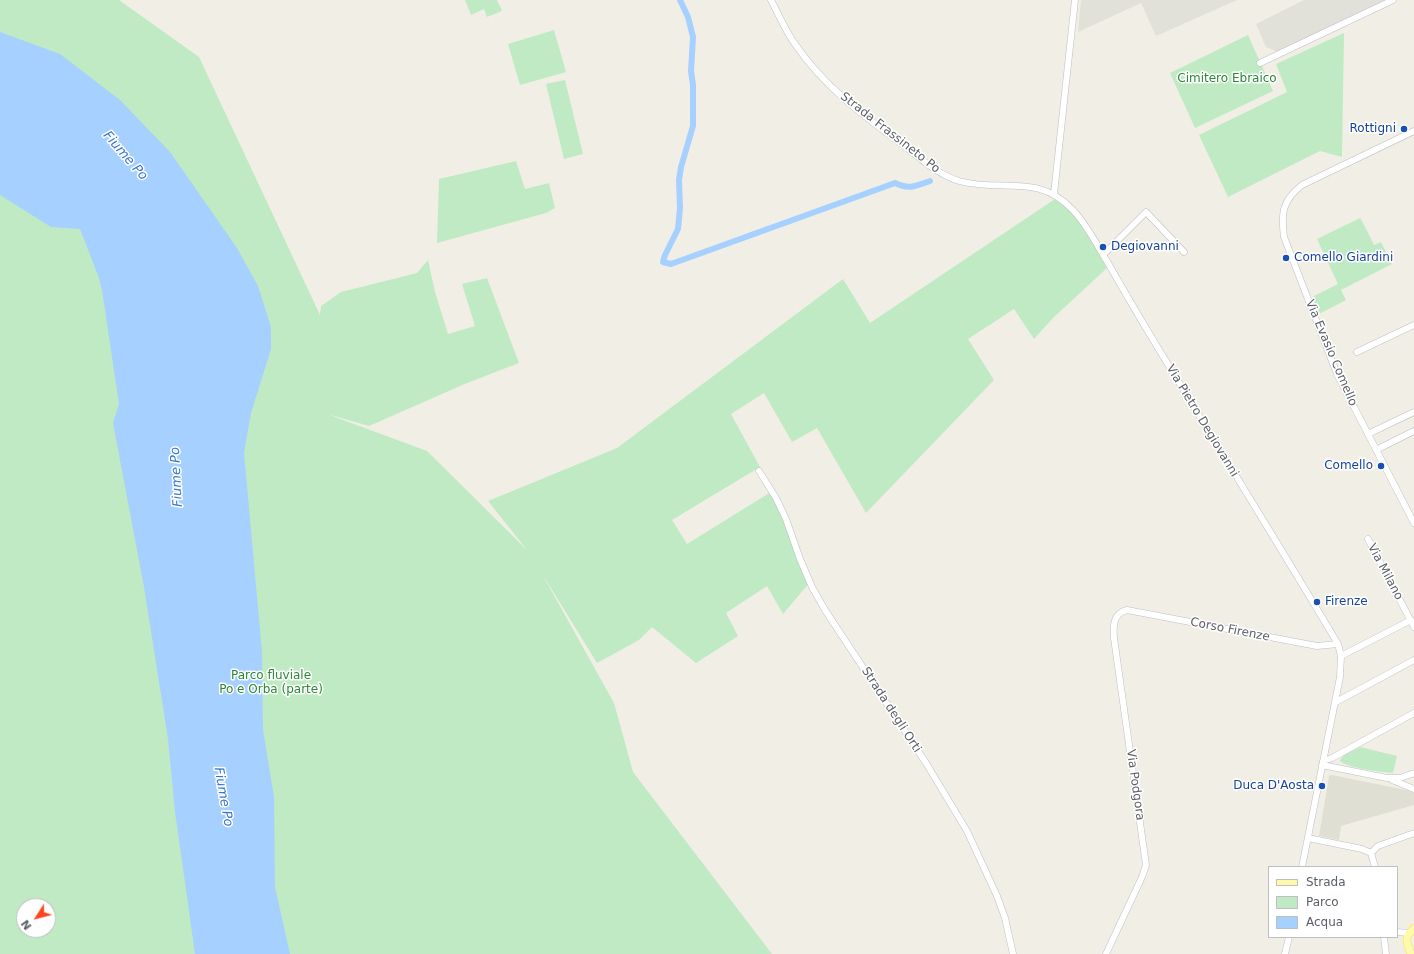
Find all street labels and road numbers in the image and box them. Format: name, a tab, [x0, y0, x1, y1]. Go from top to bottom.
street label: Strada Frassineto Po	[837, 90, 943, 176]
street label: Via Evasio Comello	[1302, 298, 1360, 408]
street label: Via Pietro Degiovanni	[1163, 362, 1241, 480]
street label: Via Milano	[1364, 541, 1406, 603]
street label: Corso Firenze	[1189, 615, 1271, 645]
street label: Strada degli Orti	[858, 665, 924, 755]
street label: Via Podgora	[1123, 749, 1147, 821]

